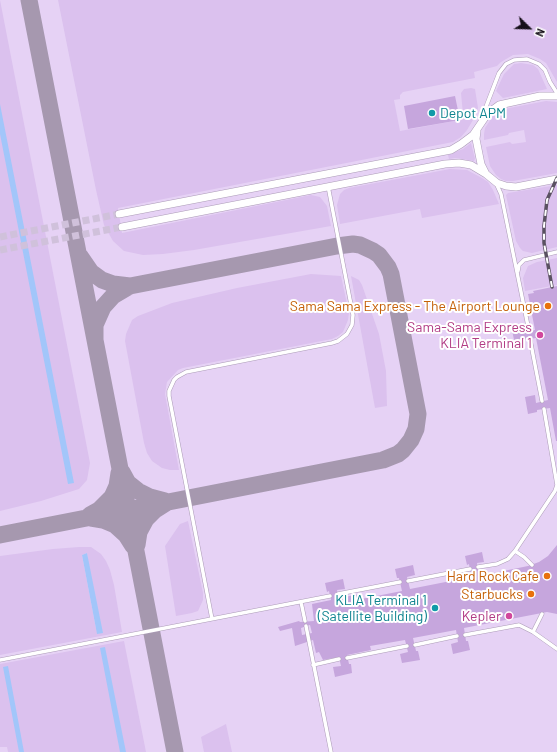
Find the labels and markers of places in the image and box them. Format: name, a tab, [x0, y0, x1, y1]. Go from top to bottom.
place label: Depot APM	[440, 105, 506, 121]
marker: Depot APM	[427, 108, 437, 118]
place label: Sama Sama Express - The Airport Lounge	[290, 298, 540, 314]
marker: Sama Sama Express - The Airport Lounge	[543, 301, 553, 311]
place label: Sama-Sama Express KLIA Terminal 1	[407, 319, 532, 352]
marker: Sama-Sama Express KLIA Terminal 1	[535, 330, 545, 340]
place label: Hard Rock Cafe	[447, 568, 539, 584]
marker: Hard Rock Cafe	[542, 571, 552, 581]
place label: Starbucks	[461, 586, 523, 602]
marker: Starbucks	[526, 589, 536, 599]
place label: KLIA Terminal 1 (Satellite Building)	[318, 592, 427, 624]
marker: KLIA Terminal 1 (Satellite Building)	[430, 603, 440, 613]
place label: Kepler	[462, 608, 501, 624]
marker: Kepler	[504, 611, 514, 621]

